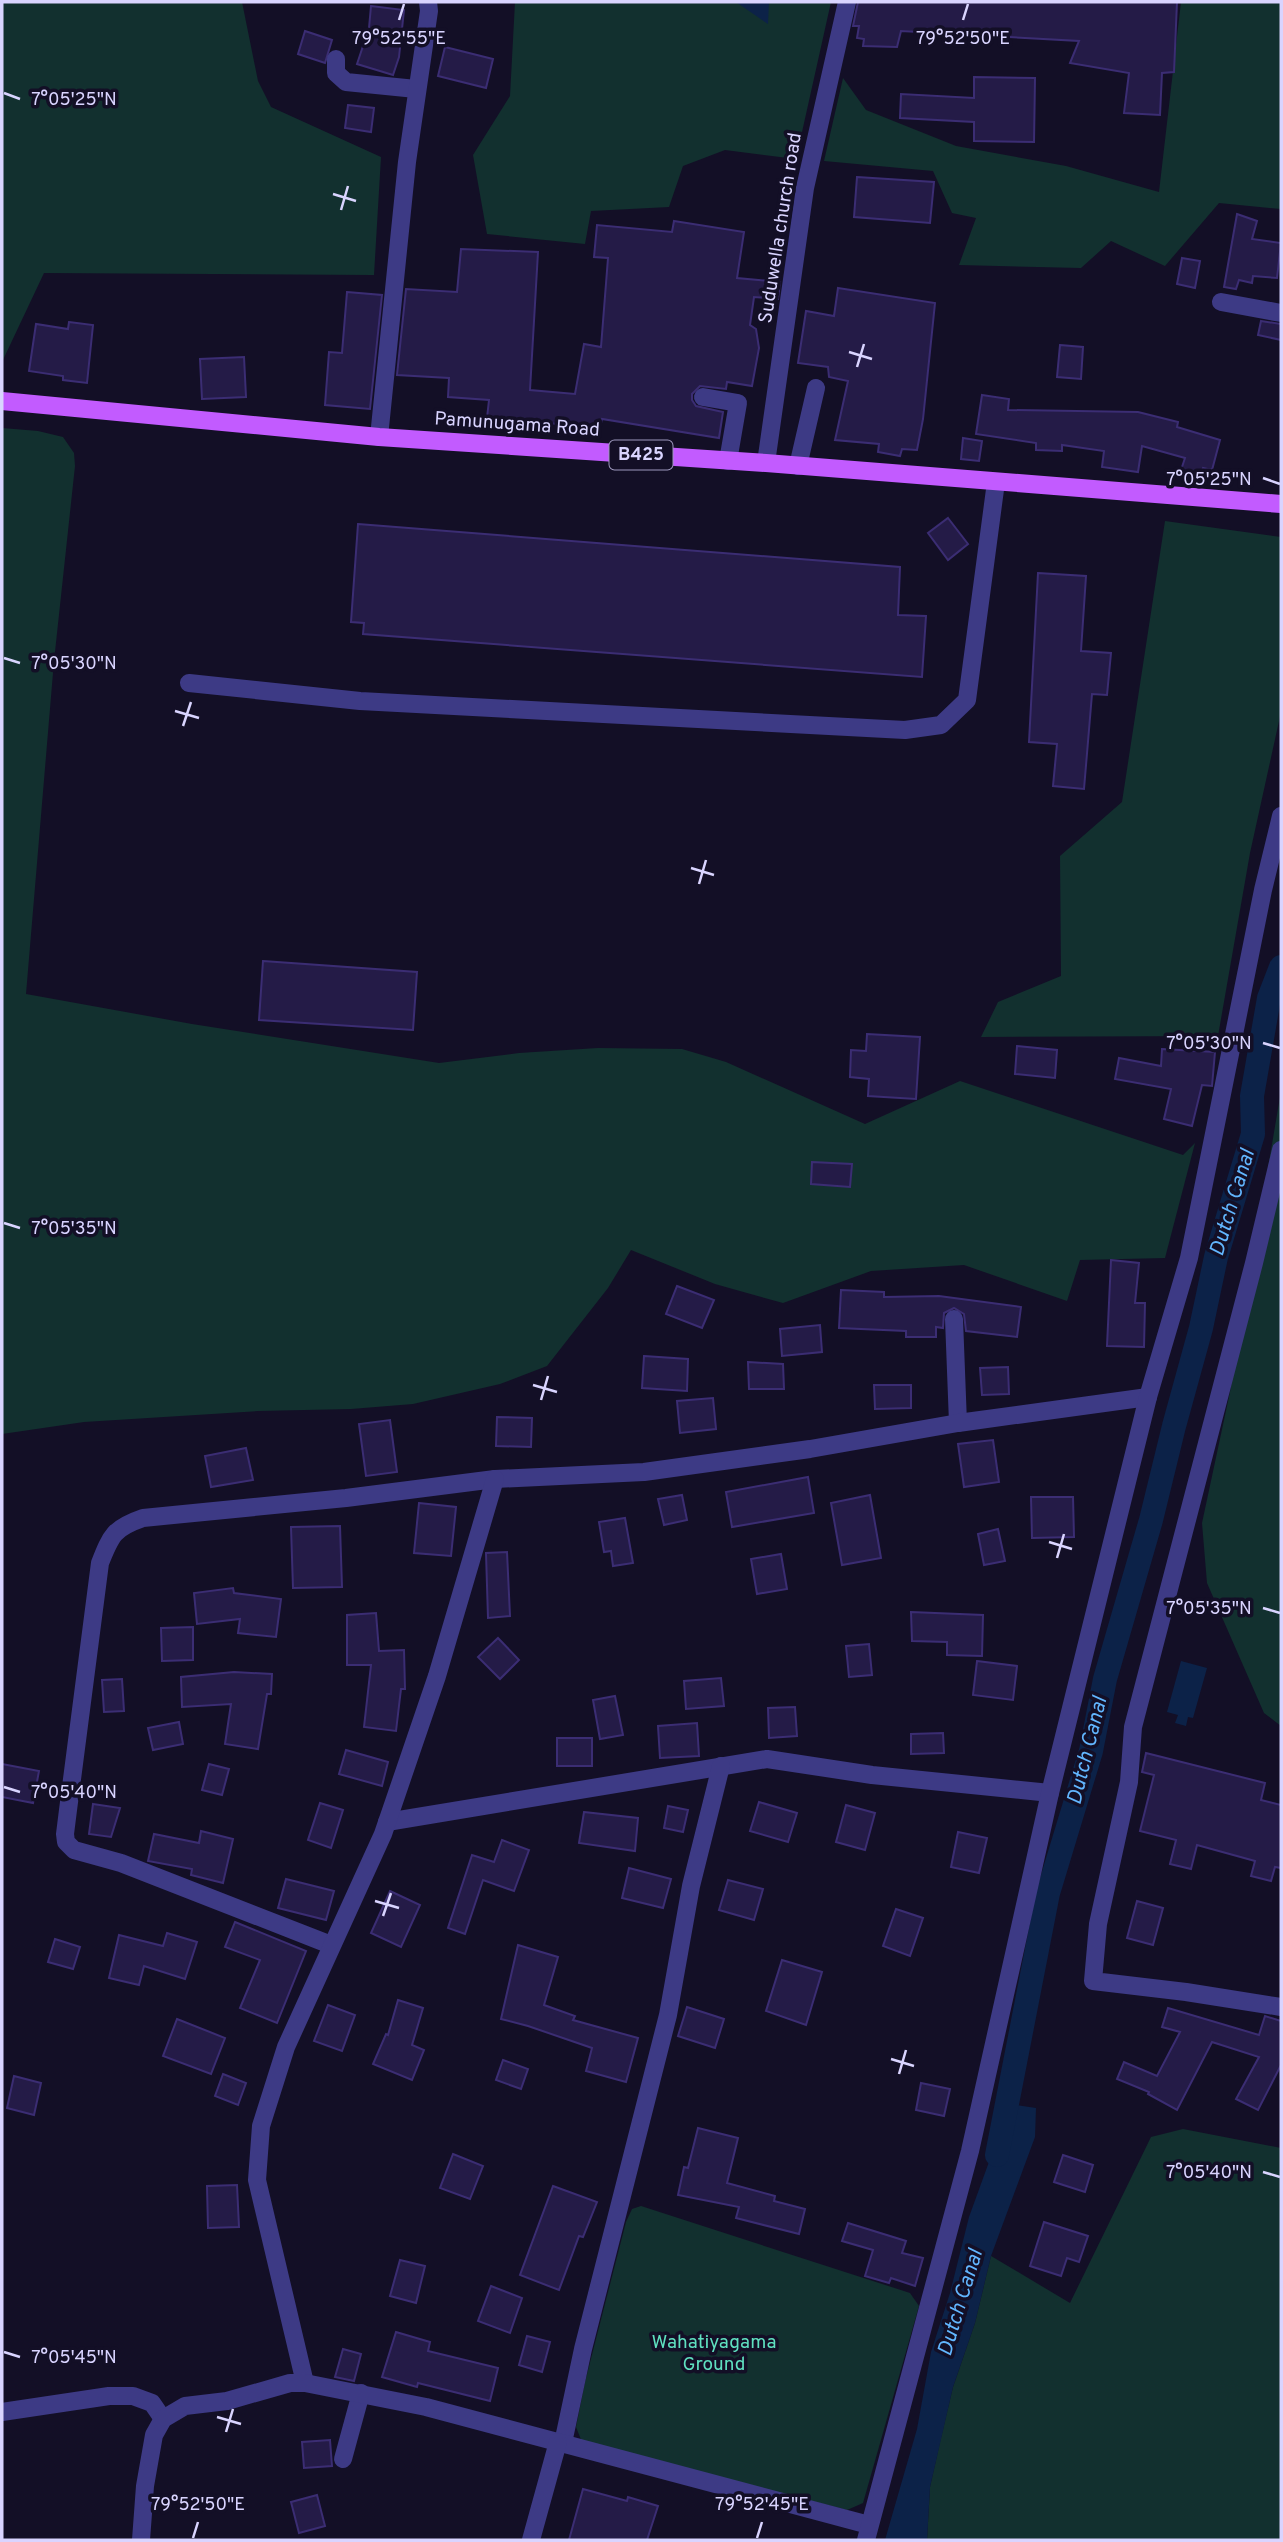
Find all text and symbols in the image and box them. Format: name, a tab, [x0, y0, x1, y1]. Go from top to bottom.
text: 79°52'55"E	[352, 28, 446, 51]
text: 79°52'50"E	[916, 28, 1010, 51]
text: 7°05'25"N	[31, 89, 117, 112]
street label: Suduwella church road	[754, 131, 808, 325]
street label: Pamunugama Road	[433, 407, 601, 443]
road number: B425	[610, 440, 672, 470]
text: 7°05'25"N	[1166, 469, 1252, 492]
text: 7°05'30"N	[31, 653, 117, 676]
text: 7°05'30"N	[1166, 1033, 1252, 1056]
water label: Dutch Canal	[1204, 1145, 1262, 1260]
text: 7°05'35"N	[31, 1218, 117, 1241]
text: 7°05'35"N	[1166, 1598, 1252, 1621]
water label: Dutch Canal	[1062, 1693, 1115, 1808]
text: 7°05'40"N	[31, 1782, 117, 1805]
text: 7°05'40"N	[1166, 2162, 1252, 2185]
water label: Dutch Canal	[932, 2245, 990, 2360]
park label: Wahatiyagama Ground	[652, 2331, 776, 2377]
text: 7°05'45"N	[31, 2347, 117, 2370]
text: 79°52'50"E	[151, 2494, 245, 2517]
text: 79°52'45"E	[715, 2494, 809, 2517]

